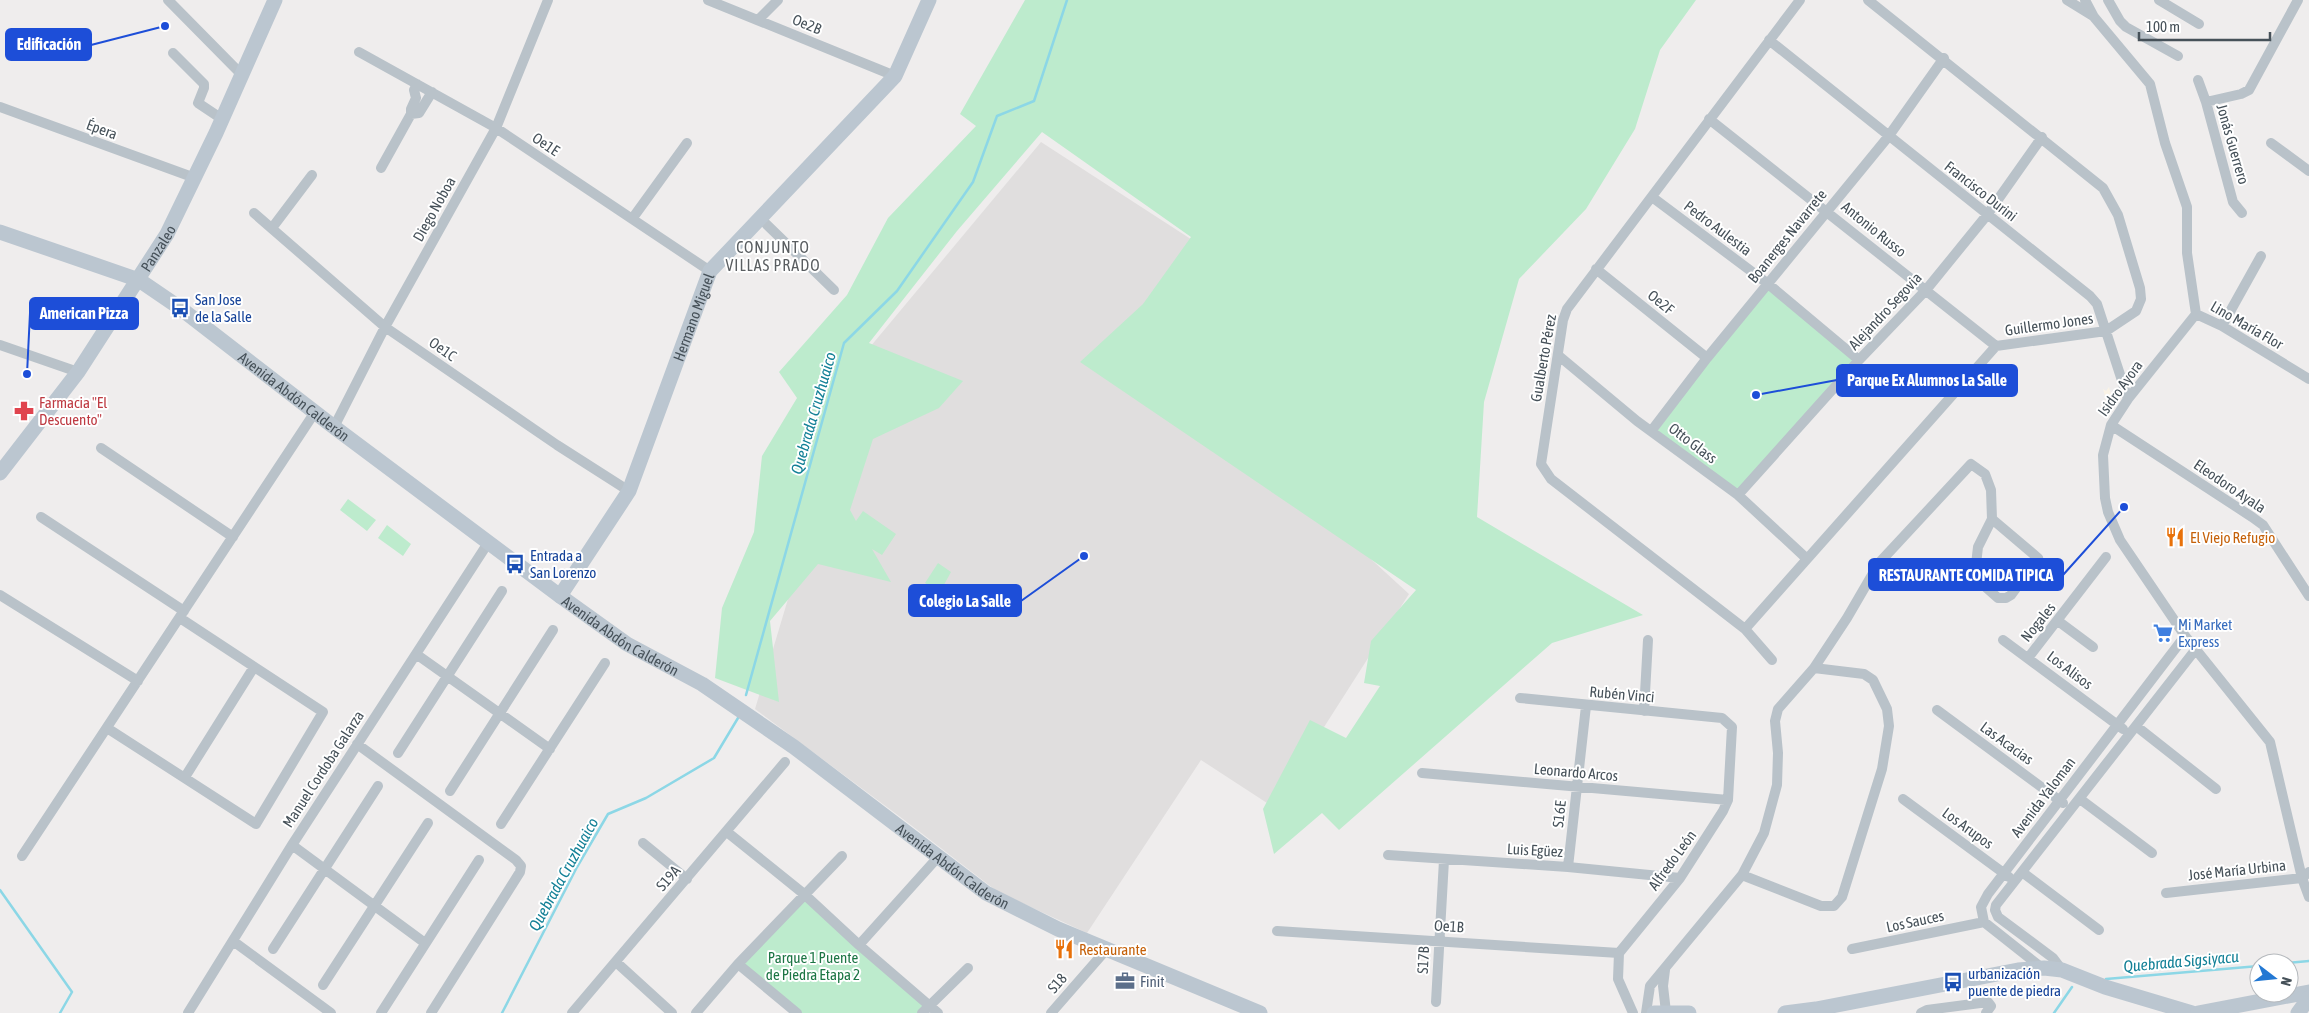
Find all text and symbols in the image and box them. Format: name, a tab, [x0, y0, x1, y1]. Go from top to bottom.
scale bar	[2139, 10, 2270, 42]
street label: Oe2B	[790, 11, 824, 37]
text: 100 m	[2146, 18, 2180, 35]
callout: Edificación	[6, 29, 91, 60]
text: Edificación	[17, 35, 81, 53]
street label: Jonás Guerrero	[2213, 102, 2253, 186]
street label: Épera	[84, 116, 120, 142]
street label: Oe1E	[529, 129, 563, 159]
street label: Francisco Durini	[1941, 157, 2021, 225]
street label: Diego Noboa	[409, 174, 459, 244]
street label: Boanerges Navarrete	[1744, 186, 1830, 286]
street label: Pedro Aulestia	[1681, 197, 1755, 259]
street label: Antonio Russo	[1838, 198, 1910, 260]
street label: Panzaleo	[137, 222, 179, 274]
district label: CONJUNTO VILLAS PRADO	[725, 238, 821, 274]
street label: Alejandro Segovia	[1845, 269, 1925, 353]
street label: Hermano Miguel	[669, 271, 717, 363]
street label: Oe2F	[1645, 286, 1677, 318]
place label: San Jose de la Salle	[195, 291, 252, 325]
bus stop icon: San Jose de la Salle	[169, 297, 191, 319]
street label: Lino María Flor	[2208, 297, 2287, 353]
callout: American Pizza	[30, 298, 138, 329]
text: American Pizza	[39, 304, 128, 322]
street label: Guillermo Jones	[2004, 309, 2094, 339]
street label: Gualberto Pérez	[1527, 312, 1559, 403]
street label: Oe1C	[426, 334, 460, 365]
street label: Avenida Abdón Calderón	[235, 348, 353, 444]
water label: Quebrada Cruzhuaico	[787, 350, 839, 476]
street label: Isidro Ayora	[2094, 357, 2146, 419]
callout: Parque Ex Alumnos La Salle	[1837, 365, 2017, 396]
text: Parque Ex Alumnos La Salle	[1847, 371, 2007, 389]
place label: Farmacia "El Descuento"	[39, 394, 107, 428]
pharmacy icon: Farmacia "El Descuento"	[13, 400, 35, 422]
street label: Otto Glass	[1666, 419, 1720, 467]
street label: Eleodoro Ayala	[2191, 456, 2269, 516]
restaurant icon: El Viejo Refugio	[2164, 526, 2186, 548]
place label: El Viejo Refugio	[2190, 529, 2275, 546]
place label: Entrada a San Lorenzo	[530, 547, 596, 581]
bus stop icon: Entrada a San Lorenzo	[504, 553, 526, 575]
callout: RESTAURANTE COMIDA TIPICA	[1869, 559, 2063, 590]
text: RESTAURANTE COMIDA TIPICA	[1879, 566, 2053, 584]
callout: Colegio La Salle	[909, 585, 1021, 616]
street label: Avenida Abdón Calderón	[559, 592, 682, 679]
text: Colegio La Salle	[919, 592, 1011, 610]
street label: Nogales	[2017, 599, 2059, 645]
place label: Mi Market Express	[2178, 616, 2232, 650]
supermarket icon: Mi Market Express	[2152, 622, 2174, 644]
street label: Los Alisos	[2044, 647, 2096, 693]
street label: Rubén Vinci	[1589, 683, 1655, 705]
street label: Manuel Cordoba Galarza	[279, 707, 367, 830]
street label: Las Acacias	[1977, 718, 2037, 768]
street label: Avenida Yaloman	[2007, 754, 2079, 840]
street label: Leonardo Arcos	[1533, 760, 1619, 784]
street label: S16E	[1549, 799, 1569, 828]
street label: Los Arupos	[1939, 804, 1997, 852]
water label: Quebrada Cruzhuaico	[525, 814, 601, 934]
street label: Avenida Abdón Calderón	[893, 819, 1012, 912]
street label: Alfredo León	[1645, 827, 1699, 893]
street label: Luis Egüez	[1507, 840, 1564, 860]
street label: José María Urbina	[2187, 856, 2287, 884]
street label: S19A	[652, 861, 684, 894]
street label: Los Sauces	[1885, 907, 1945, 935]
street label: Oe1B	[1434, 916, 1464, 936]
restaurant icon: Restaurante	[1053, 938, 1075, 960]
place label: Restaurante	[1079, 941, 1147, 958]
street label: S17B	[1414, 946, 1432, 974]
water label: Quebrada Sigsiyacu	[2123, 947, 2240, 976]
park label: Parque 1 Puente de Piedra Etapa 2	[766, 949, 860, 983]
north arrow	[2249, 953, 2299, 1003]
place label: urbanización puente de piedra	[1968, 965, 2061, 999]
street label: S18	[1044, 970, 1070, 996]
office icon: Finit	[1114, 970, 1136, 992]
bus stop icon: urbanización puente de piedra	[1942, 971, 1964, 993]
place label: Finit	[1140, 973, 1165, 990]
text: N	[2278, 975, 2295, 988]

